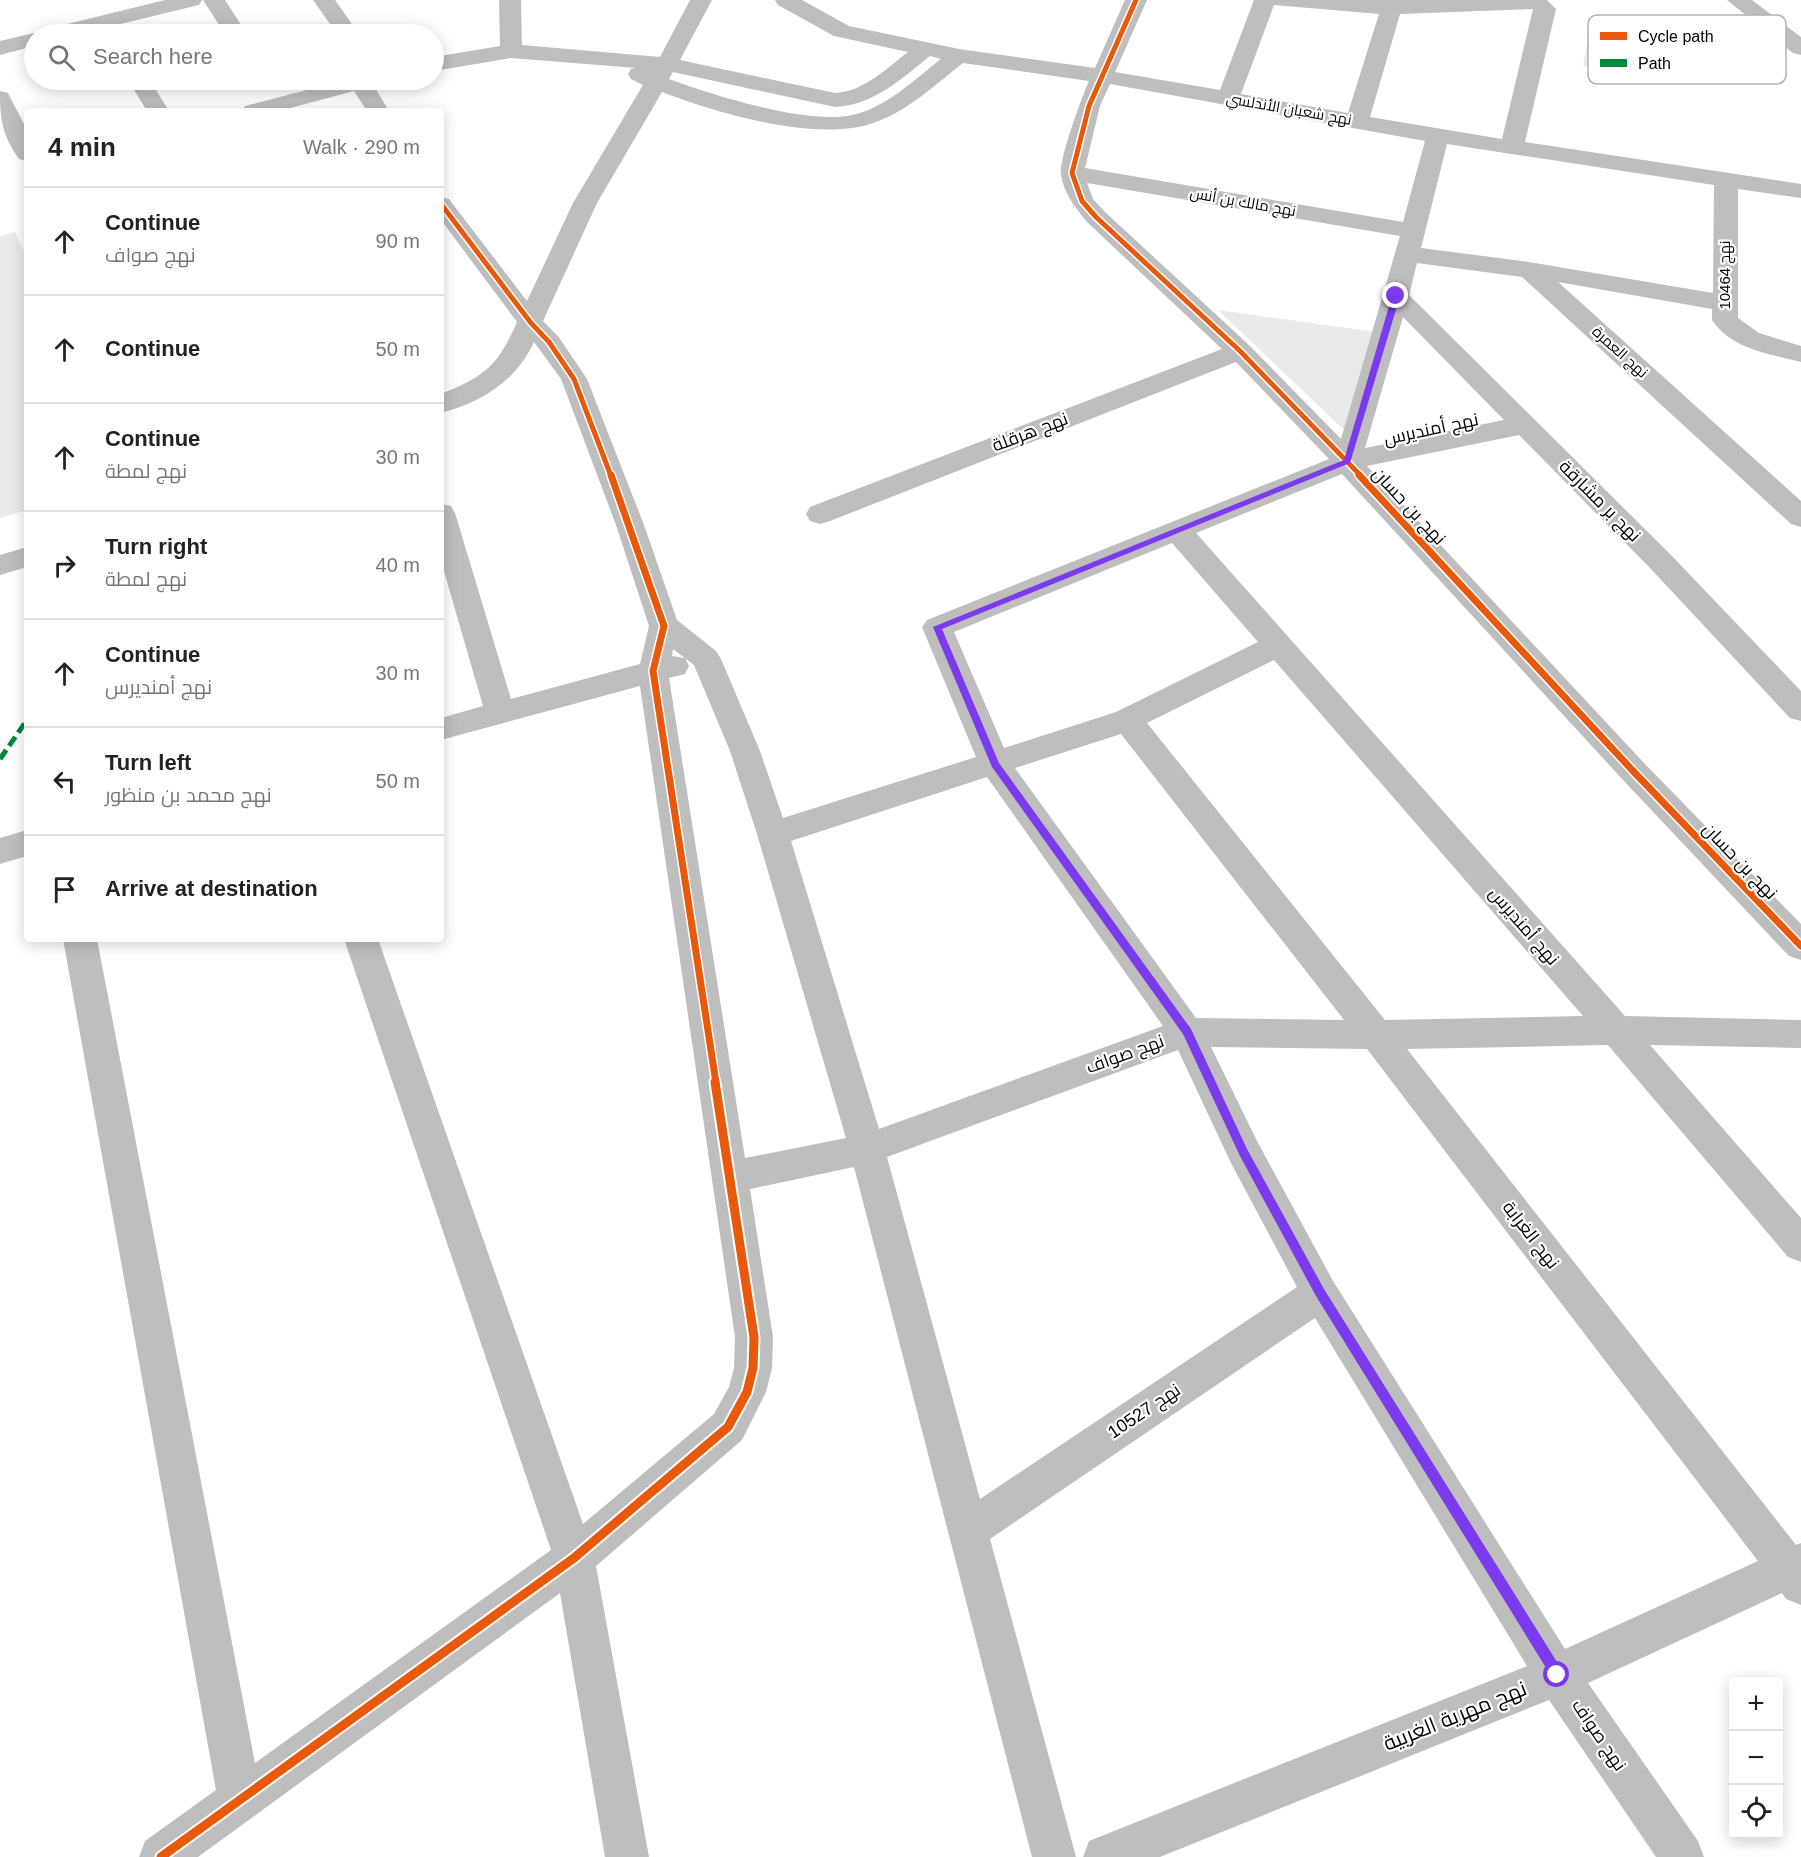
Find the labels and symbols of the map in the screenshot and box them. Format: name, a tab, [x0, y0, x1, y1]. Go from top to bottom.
legend	[1588, 15, 1786, 84]
text: Cycle path	[1638, 28, 1714, 45]
text: Path	[1638, 55, 1671, 72]
street label: نهج شعبان الأندلسي	[1224, 89, 1353, 132]
street label: نهج مالك بن أنس	[1188, 183, 1298, 222]
street label: نهج 10464	[1716, 240, 1736, 310]
route end	[1382, 282, 1408, 308]
street label: نهج العمرة	[1587, 322, 1652, 383]
street label: نهج هرقلة	[989, 408, 1071, 457]
street label: نهج أمنديرس	[1382, 408, 1481, 451]
street label: نهج بر مشارقة	[1554, 456, 1645, 547]
street label: نهج بن حسان	[1367, 463, 1450, 550]
street label: نهج بن حسان	[1697, 819, 1781, 905]
street label: نهج أمنديرس	[1483, 882, 1564, 970]
street label: نهج صواف	[1083, 1031, 1167, 1079]
street label: نهج الغرابة	[1497, 1197, 1563, 1274]
street label: نهج 10527	[1104, 1379, 1185, 1444]
route start	[1543, 1661, 1569, 1687]
street label: نهج مهرية الغربية	[1380, 1676, 1531, 1758]
street label: نهج صواف	[1566, 1696, 1630, 1776]

